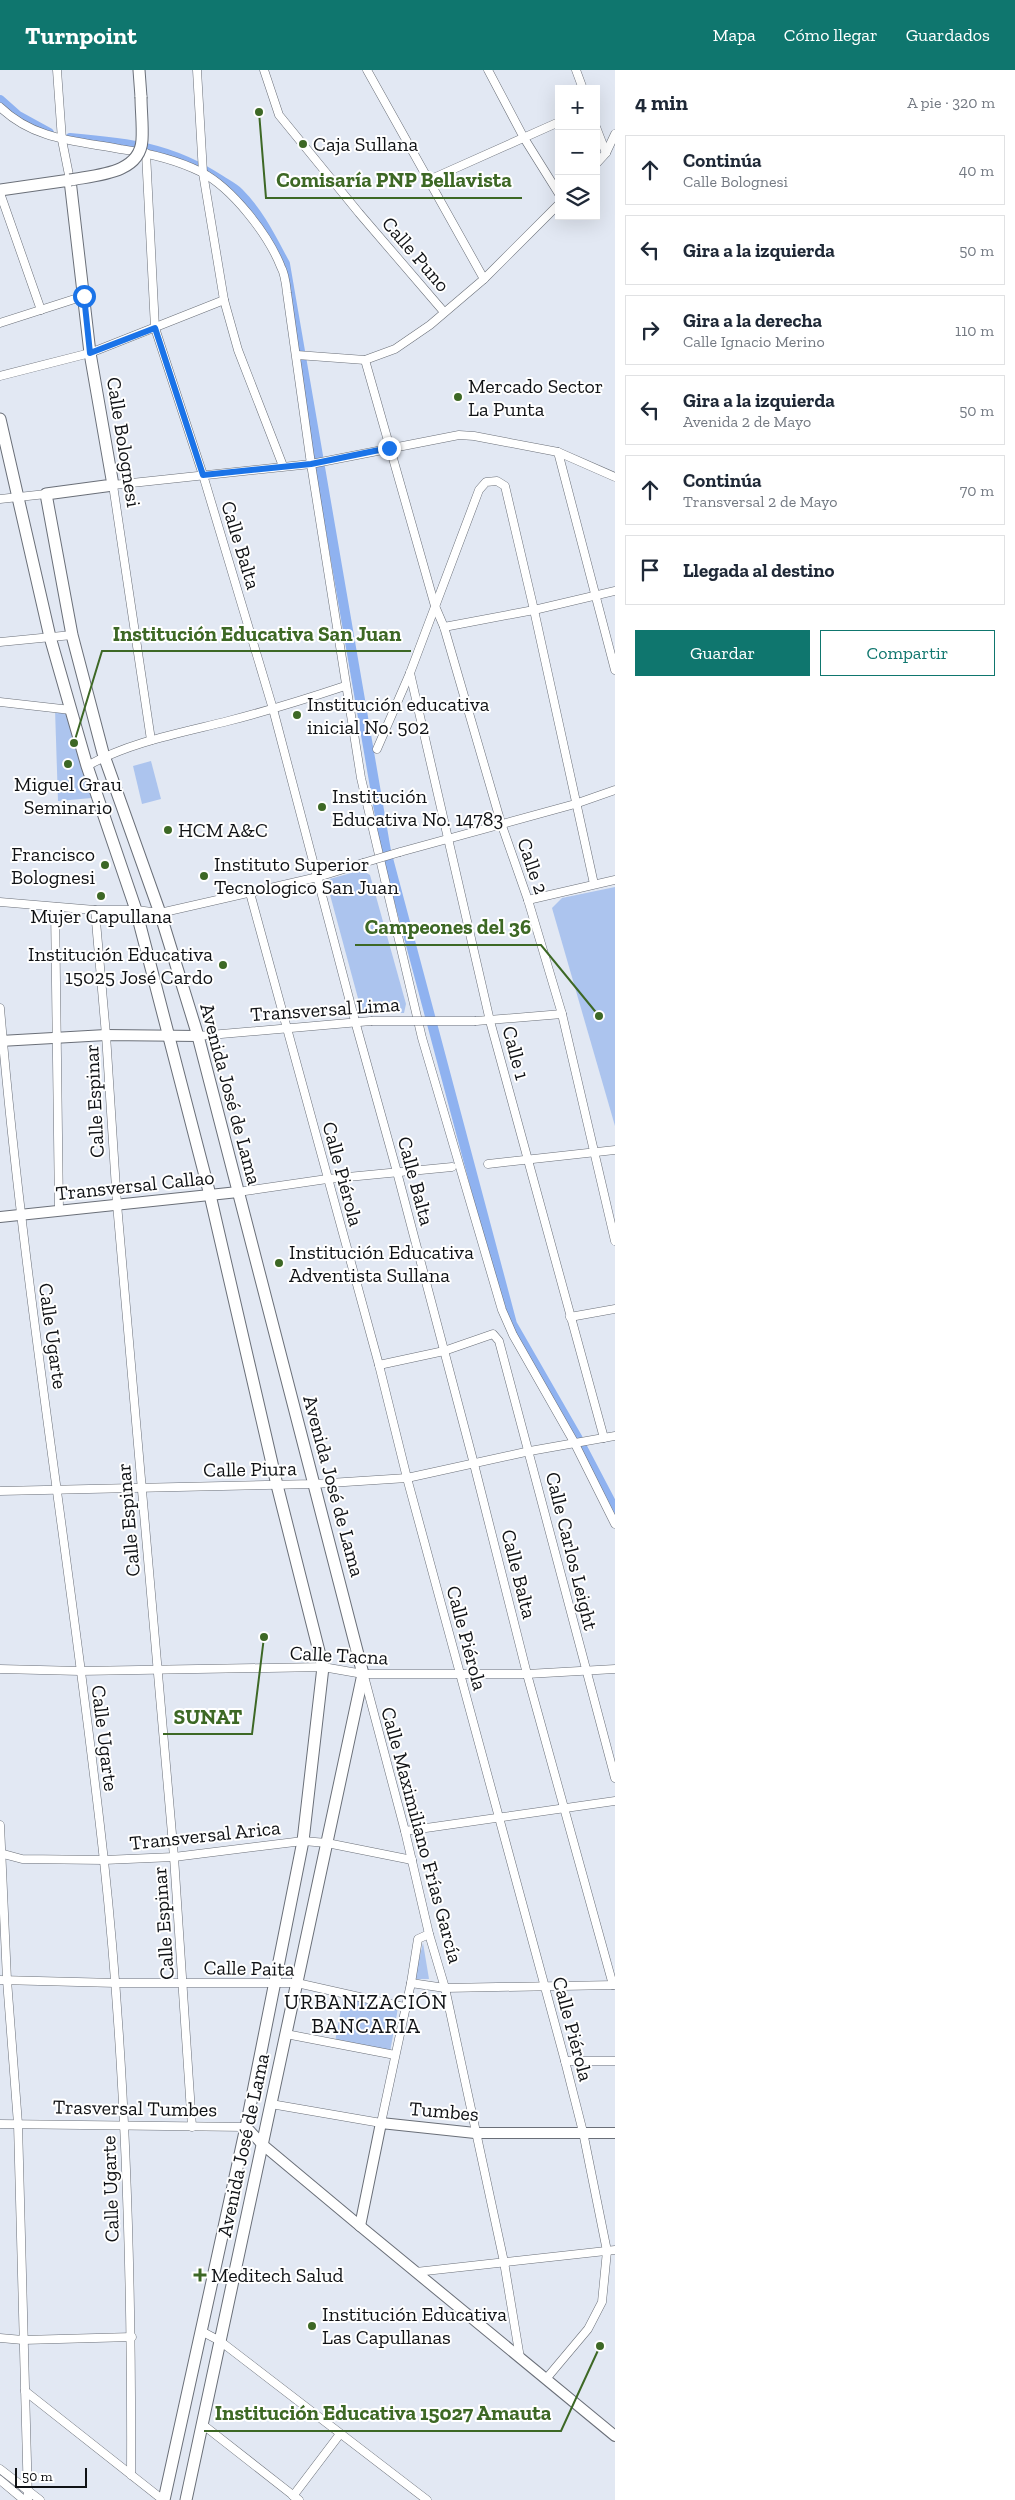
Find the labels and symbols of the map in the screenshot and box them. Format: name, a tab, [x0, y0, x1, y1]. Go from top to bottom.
place label: Caja Sullana	[313, 132, 418, 156]
marker: Caja Sullana	[297, 138, 309, 150]
callout: Comisaría PNP Bellavista	[266, 162, 522, 198]
text: Comisaría PNP Bellavista	[276, 167, 512, 192]
street label: Calle Puno	[377, 212, 455, 296]
route start	[73, 285, 96, 308]
place label: Mercado Sector La Punta	[468, 374, 603, 421]
street label: Calle Bolognesi	[102, 375, 146, 509]
marker: Mercado Sector La Punta	[452, 391, 464, 403]
route end	[378, 437, 401, 460]
street label: Calle Balta	[216, 498, 266, 592]
callout: Institución Educativa San Juan	[102, 615, 411, 651]
text: Institución Educativa San Juan	[113, 621, 402, 646]
place label: Institución educativa inicial No. 502	[307, 692, 490, 739]
marker: Institución educativa inicial No. 502	[291, 709, 303, 721]
marker: Miguel Grau Seminario	[62, 758, 74, 770]
place label: Miguel Grau Seminario	[14, 772, 122, 819]
place label: Institución Educativa No. 14783	[332, 784, 503, 831]
marker: Institución Educativa No. 14783	[316, 801, 328, 813]
place label: HCM A&C	[178, 818, 268, 842]
marker: HCM A&C	[162, 824, 174, 836]
street label: Calle 2	[512, 835, 554, 897]
place label: Francisco Bolognesi	[11, 842, 95, 889]
place label: Instituto Superior Tecnologico San Juan	[214, 852, 399, 899]
marker: Francisco Bolognesi	[99, 859, 111, 871]
marker: Instituto Superior Tecnologico San Juan	[198, 870, 210, 882]
marker: Mujer Capullana	[95, 890, 107, 902]
place label: Mujer Capullana	[30, 904, 172, 928]
callout: Campeones del 36	[355, 909, 541, 945]
text: Campeones del 36	[365, 914, 531, 939]
place label: Institución Educativa 15025 José Cardo	[28, 942, 213, 989]
marker: Institución Educativa 15025 José Cardo	[217, 959, 229, 971]
street label: Transversal Lima	[249, 992, 401, 1026]
street label: Avenida José de Lama	[195, 1001, 267, 1188]
street label: Calle 1	[497, 1023, 535, 1083]
street label: Calle Espinar	[79, 1044, 109, 1158]
street label: Calle Piérola	[318, 1119, 369, 1229]
street label: Calle Balta	[393, 1134, 439, 1229]
street label: Transversal Callao	[54, 1165, 216, 1205]
place label: Institución Educativa Adventista Sullana	[289, 1240, 474, 1287]
marker: Institución Educativa Adventista Sullana	[273, 1257, 285, 1269]
street label: Calle Ugarte	[34, 1281, 72, 1391]
street label: Avenida José de Lama	[298, 1393, 370, 1580]
street label: Calle Piura	[203, 1456, 297, 1482]
street label: Calle Espinar	[111, 1462, 145, 1578]
street label: Calle Carlos Leight	[541, 1469, 603, 1633]
street label: Calle Balta	[496, 1527, 542, 1622]
street label: Calle Piérola	[442, 1583, 493, 1693]
street label: Calle Tacna	[289, 1640, 389, 1670]
street label: Calle Ugarte	[87, 1684, 123, 1792]
callout: SUNAT	[163, 1698, 252, 1734]
text: SUNAT	[174, 1704, 243, 1729]
street label: Calle Maximiliano Frías García	[376, 1704, 468, 1966]
street label: Transversal Arica	[128, 1815, 282, 1855]
street label: Calle Espinar	[147, 1865, 179, 1981]
street label: Calle Paita	[203, 1955, 295, 1981]
street label: Calle Piérola	[548, 1974, 599, 2084]
district label: URBANIZACIÓN BANCARIA	[284, 1989, 448, 2038]
street label: Avenida José de Lama	[212, 2051, 274, 2239]
street label: Trasversal Tumbes	[53, 2095, 217, 2121]
street label: Tumbes	[408, 2096, 480, 2126]
street label: Calle Ugarte	[96, 2135, 124, 2243]
place label: Meditech Salud	[211, 2263, 344, 2287]
marker: Meditech Salud	[193, 2268, 207, 2282]
place label: Institución Educativa Las Capullanas	[322, 2302, 507, 2349]
marker: Institución Educativa Las Capullanas	[306, 2320, 318, 2332]
callout: Institución Educativa 15027 Amauta	[204, 2395, 561, 2431]
text: Institución Educativa 15027 Amauta	[215, 2400, 552, 2425]
scale bar	[15, 2465, 88, 2488]

